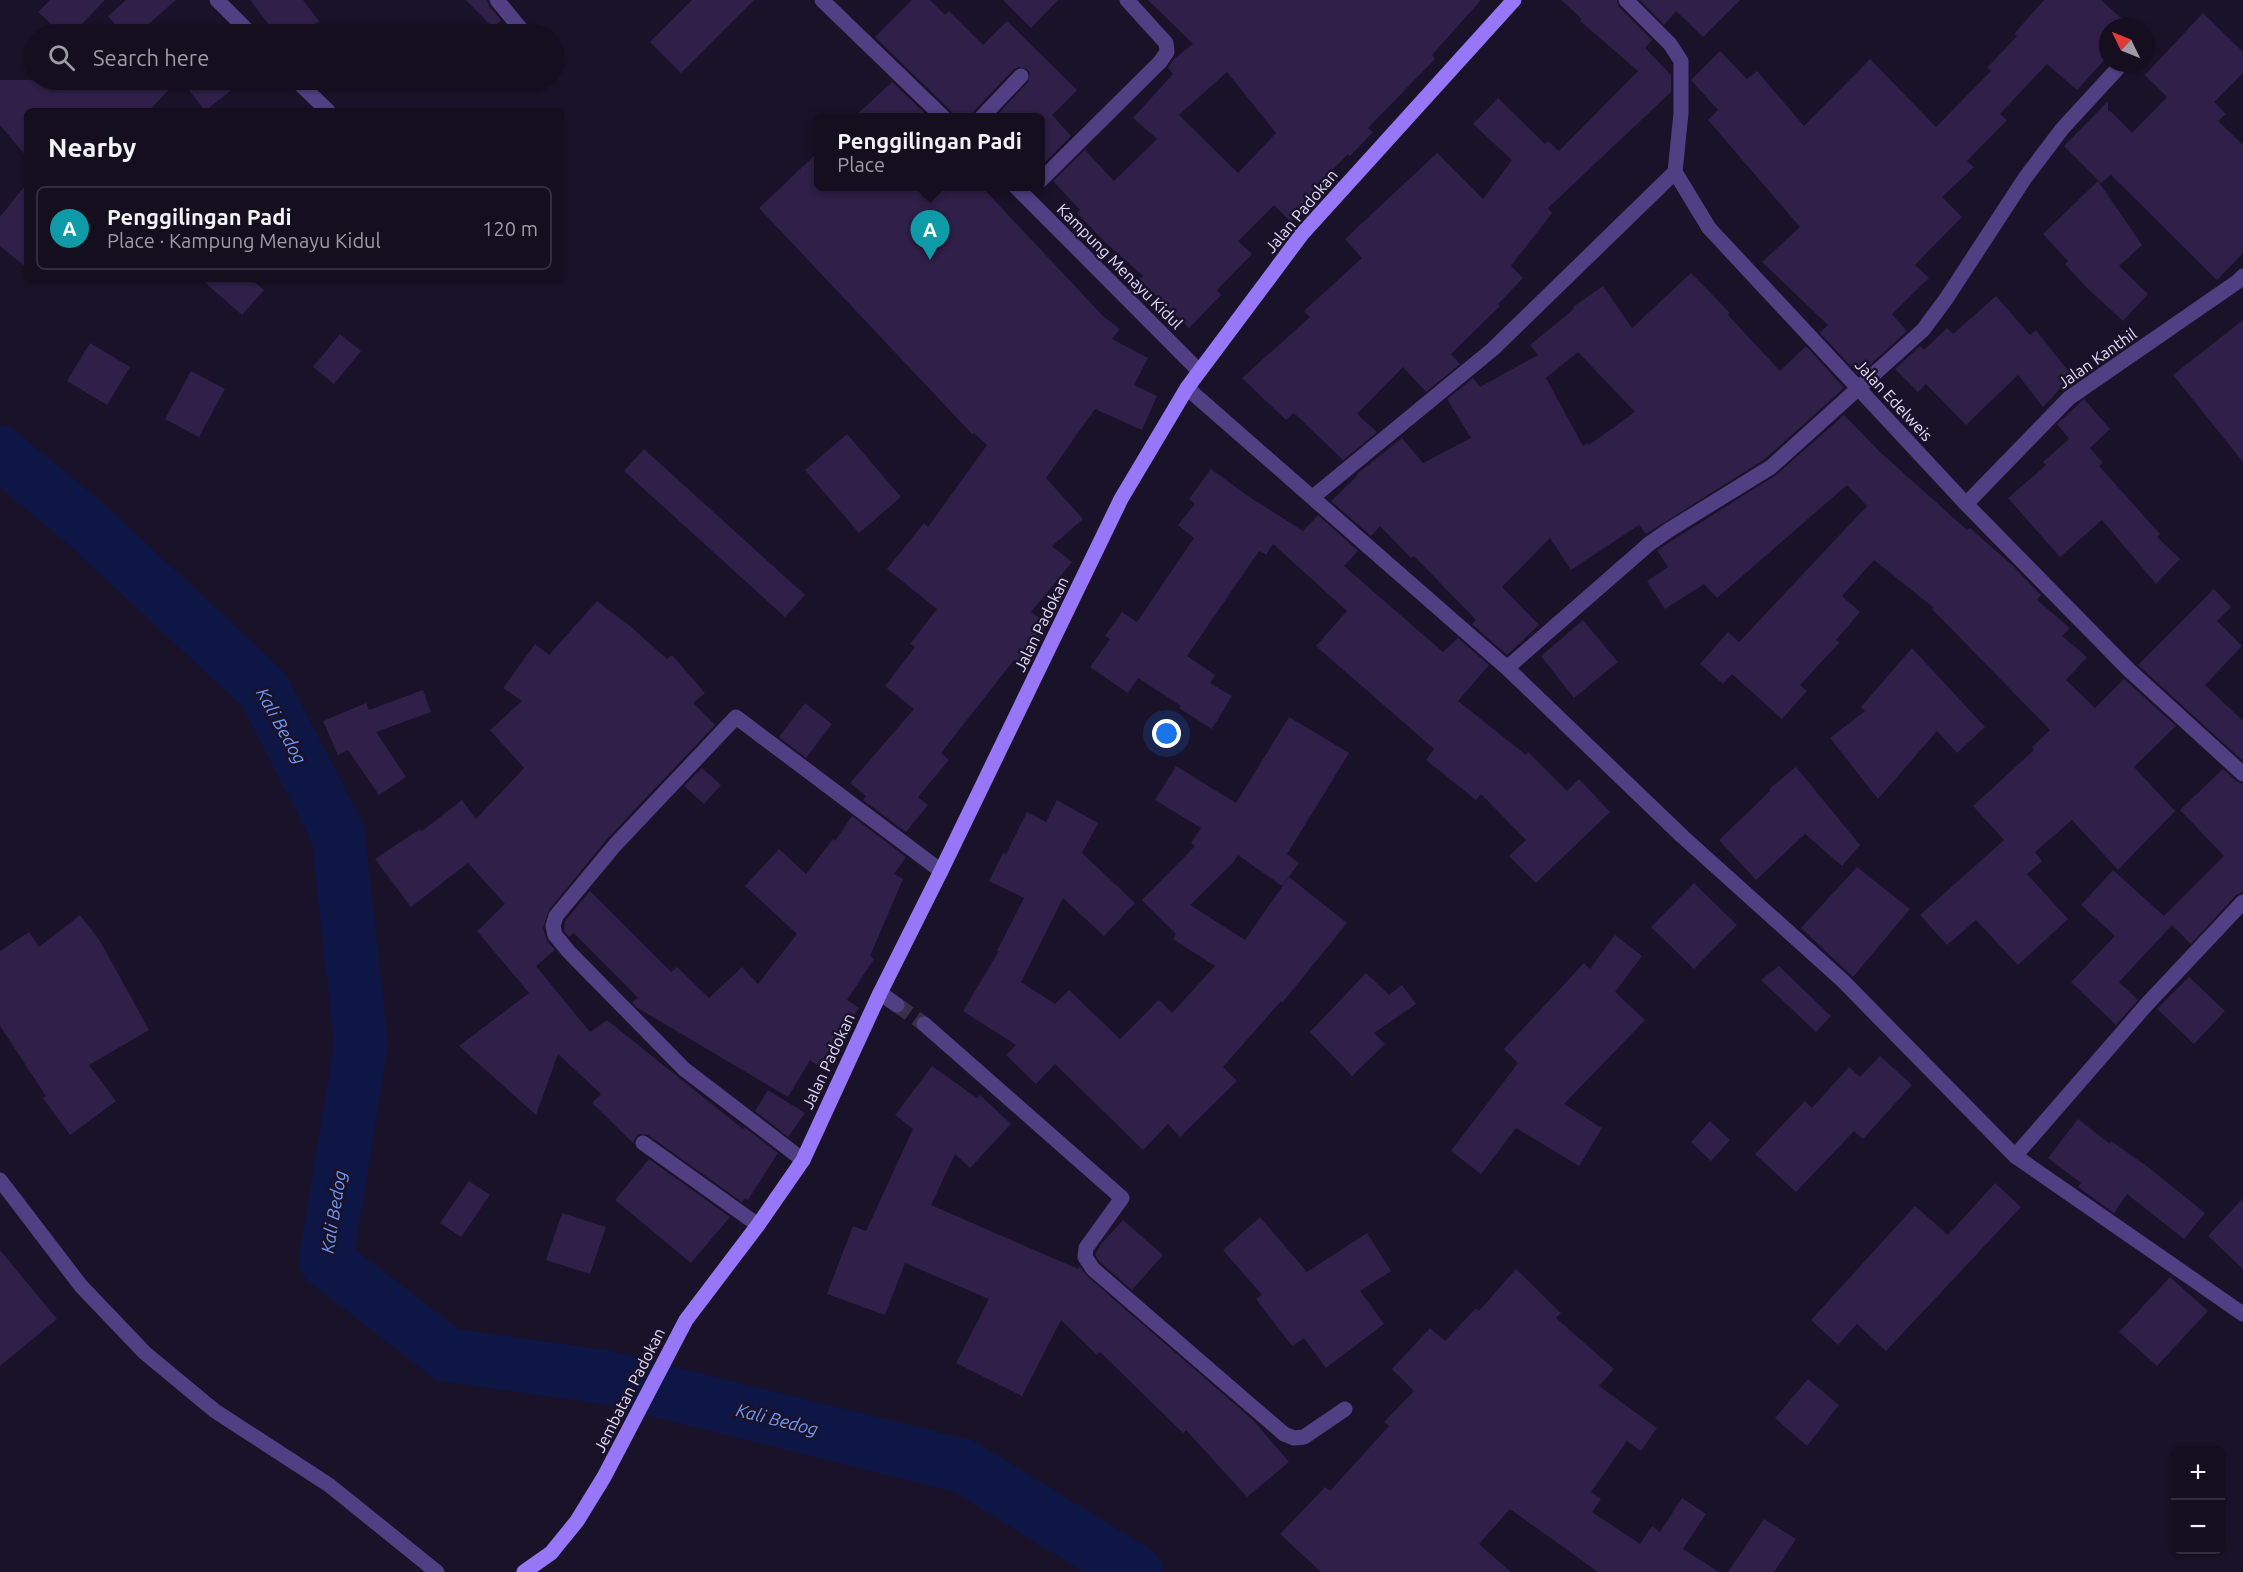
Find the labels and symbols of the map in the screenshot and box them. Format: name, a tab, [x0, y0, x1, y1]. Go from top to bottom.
north arrow	[2099, 18, 2153, 72]
street label: Jalan Padokan	[1261, 166, 1341, 256]
street label: Kampung Menayu Kidul	[1054, 200, 1186, 332]
pin: A	[910, 210, 950, 260]
street label: Jalan Kanthil	[2054, 324, 2140, 392]
street label: Jalan Edelweis	[1852, 356, 1936, 444]
street label: Jalan Padokan	[1010, 574, 1072, 674]
water label: Kali Bedog	[253, 684, 311, 767]
your location	[1152, 719, 1181, 748]
street label: Jalan Padokan	[798, 1010, 858, 1112]
water label: Kali Bedog	[317, 1169, 349, 1255]
street label: Jembatan Padokan	[590, 1325, 668, 1455]
water label: Kali Bedog	[734, 1399, 820, 1439]

